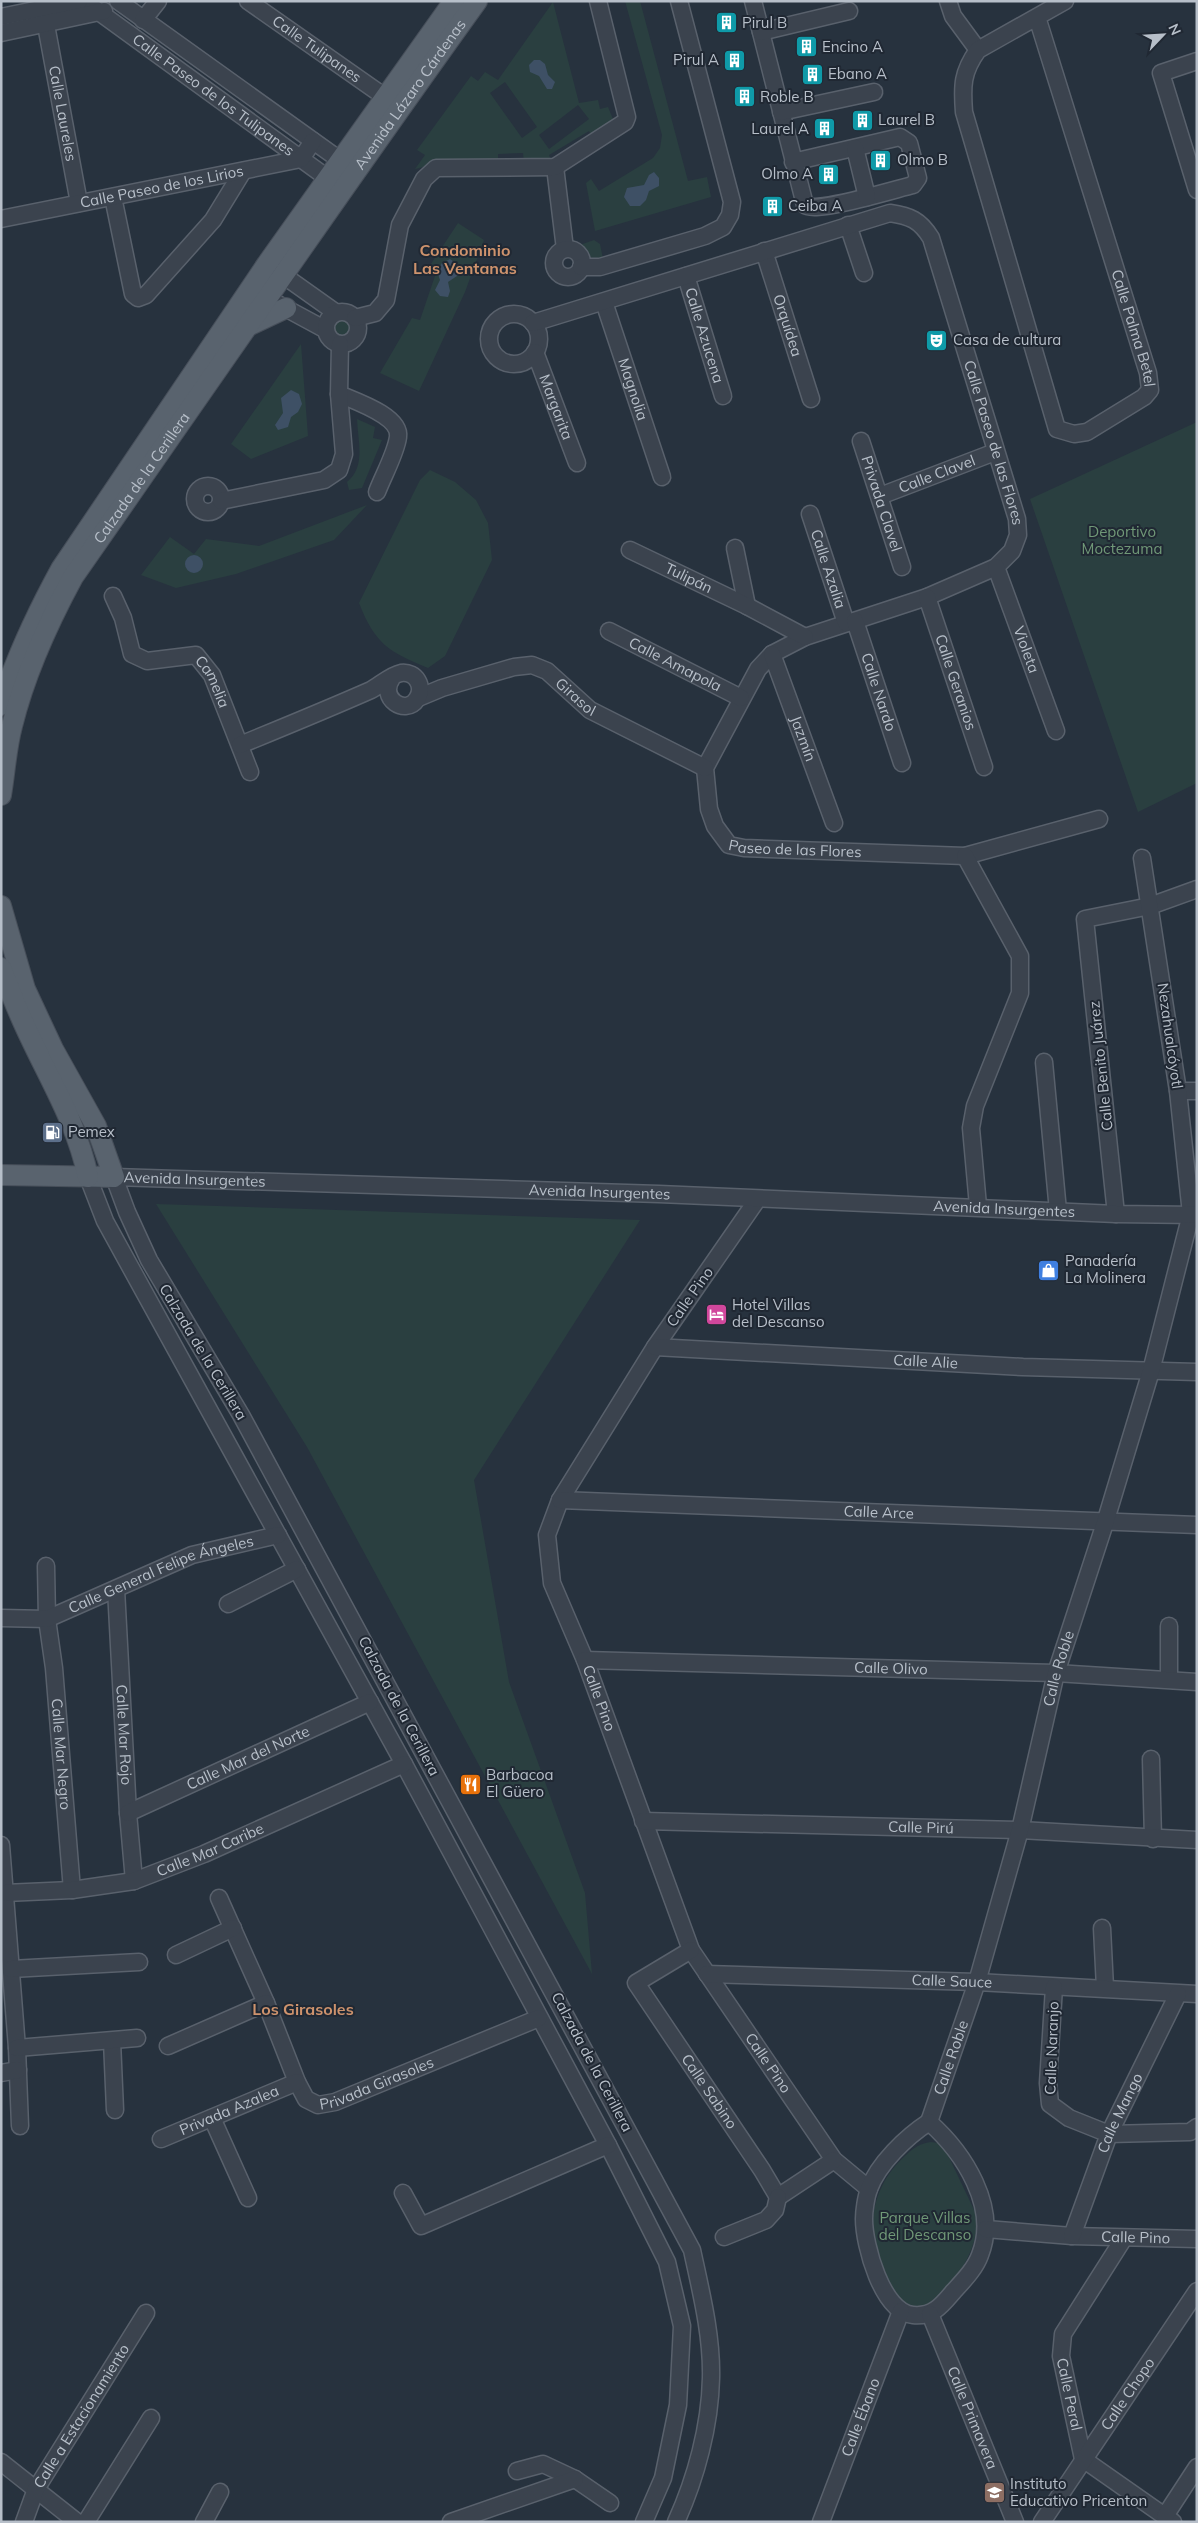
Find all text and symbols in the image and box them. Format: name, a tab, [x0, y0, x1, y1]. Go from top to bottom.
north arrow	[1138, 10, 1188, 60]
street label: Calle Tulipanes	[269, 11, 365, 87]
building icon: Pirul B	[714, 11, 738, 35]
place label: Pirul B	[742, 13, 787, 32]
street label: Avenida Lázaro Cárdenas	[350, 15, 470, 173]
text: N	[1164, 21, 1185, 38]
street label: Calle Paseo de los Tulipanes	[129, 29, 298, 160]
building icon: Encino A	[794, 35, 818, 59]
place label: Encino A	[822, 37, 883, 56]
building icon: Pirul A	[723, 48, 747, 72]
place label: Pirul A	[673, 50, 719, 69]
building icon: Ebano A	[800, 62, 824, 86]
street label: Calle Laureles	[45, 64, 81, 163]
place label: Ebano A	[828, 64, 887, 83]
building icon: Roble B	[732, 85, 756, 109]
place label: Roble B	[760, 87, 814, 106]
building icon: Laurel B	[850, 108, 874, 132]
place label: Laurel B	[878, 110, 935, 129]
building icon: Laurel A	[813, 117, 837, 141]
place label: Laurel A	[751, 119, 809, 138]
building icon: Olmo B	[869, 148, 893, 172]
place label: Olmo B	[897, 150, 948, 169]
street label: Calle Paseo de los Lirios	[78, 161, 245, 212]
building icon: Olmo A	[817, 162, 841, 186]
place label: Olmo A	[761, 164, 813, 183]
building icon: Ceiba A	[760, 194, 784, 218]
place label: Ceiba A	[788, 196, 842, 215]
district label: Condominio Las Ventanas	[413, 240, 517, 278]
street label: Calle Palma Betel	[1107, 267, 1160, 388]
street label: Calle Azucena	[681, 285, 728, 385]
street label: Orquídea	[769, 292, 807, 359]
theatre icon: Casa de cultura	[925, 328, 949, 352]
place label: Casa de cultura	[953, 330, 1061, 349]
street label: Magnolia	[614, 356, 653, 423]
street label: Calle Paseo de las Flores	[960, 358, 1027, 526]
street label: Margarita	[535, 372, 577, 442]
street label: Calzada de la Cerillera	[89, 408, 194, 547]
street label: Calle Clavel	[896, 450, 978, 497]
street label: Privada Clavel	[857, 453, 906, 554]
park label: Deportivo Moctezuma	[1082, 522, 1162, 558]
street label: Calle Azalia	[807, 527, 851, 611]
street label: Tulipán	[662, 558, 716, 597]
street label: Violeta	[1009, 623, 1044, 676]
street label: Calle Geranios	[931, 632, 981, 733]
street label: Calle Amapola	[626, 633, 725, 696]
street label: Calle Nardo	[857, 650, 901, 734]
street label: Camelia	[191, 652, 234, 710]
street label: Girasol	[552, 673, 599, 720]
street label: Jazmín	[786, 713, 821, 764]
street label: Paseo de las Flores	[727, 835, 862, 861]
street label: Nezahualcóyotl	[1154, 982, 1187, 1090]
street label: Calle Benito Juárez	[1084, 1000, 1117, 1132]
fuel station icon: Pemex	[40, 1120, 64, 1144]
place label: Pemex	[68, 1122, 115, 1141]
street label: Avenida Insurgentes	[123, 1167, 266, 1191]
street label: Avenida Insurgentes	[528, 1180, 671, 1203]
street label: Avenida Insurgentes	[933, 1196, 1076, 1221]
place label: Panadería La Molinera	[1065, 1251, 1146, 1287]
shop icon: Panadería La Molinera	[1037, 1258, 1061, 1282]
street label: Calle Pino	[662, 1263, 717, 1330]
street label: Calzada de la Cerillera	[155, 1280, 252, 1423]
place label: Hotel Villas del Descanso	[732, 1295, 825, 1331]
hotel icon: Hotel Villas del Descanso	[704, 1302, 728, 1326]
street label: Calle Alie	[893, 1350, 958, 1372]
street label: Calle Arce	[843, 1501, 914, 1523]
street label: Calle General Felipe Ángeles	[65, 1531, 255, 1617]
street label: Calle Roble	[1039, 1628, 1078, 1708]
street label: Calzada de la Cerillera	[355, 1633, 444, 1779]
street label: Calle Olivo	[854, 1657, 928, 1678]
street label: Calle Pino	[579, 1662, 620, 1734]
street label: Calle Mar Rojo	[112, 1684, 136, 1785]
street label: Calle Mar Negro	[47, 1698, 75, 1811]
street label: Calle Mar del Norte	[183, 1721, 312, 1794]
place label: Barbacoa El Güero	[486, 1765, 554, 1801]
restaurant icon: Barbacoa El Güero	[458, 1772, 482, 1796]
street label: Calle Pirú	[888, 1817, 954, 1837]
street label: Calle Mar Caribe	[154, 1818, 267, 1880]
street label: Calle Sauce	[911, 1970, 993, 1992]
street label: Calzada de la Cerillera	[548, 1989, 637, 2135]
district label: Los Girasoles	[252, 1999, 354, 2019]
street label: Calle Naranjo	[1040, 2001, 1063, 2095]
street label: Calle Roble	[929, 2018, 972, 2097]
street label: Calle Pino	[741, 2029, 796, 2097]
street label: Calle Sabino	[677, 2050, 742, 2132]
street label: Privada Girasoles	[318, 2052, 436, 2114]
street label: Calle Mango	[1093, 2070, 1147, 2156]
street label: Privada Azalea	[177, 2081, 282, 2139]
park label: Parque Villas del Descanso	[879, 2208, 971, 2244]
street label: Calle Pino	[1101, 2227, 1170, 2247]
street label: Calle a Estacionamiento	[29, 2340, 133, 2492]
street label: Calle Chopo	[1096, 2354, 1159, 2434]
street label: Calle Peral	[1053, 2356, 1087, 2432]
street label: Calle Primavera	[943, 2363, 1002, 2472]
street label: Calle Ébano	[837, 2375, 884, 2459]
place label: Instituto Educativo Pricenton	[1010, 2474, 1147, 2510]
school or university icon: Instituto Educativo Pricenton	[982, 2481, 1006, 2505]

